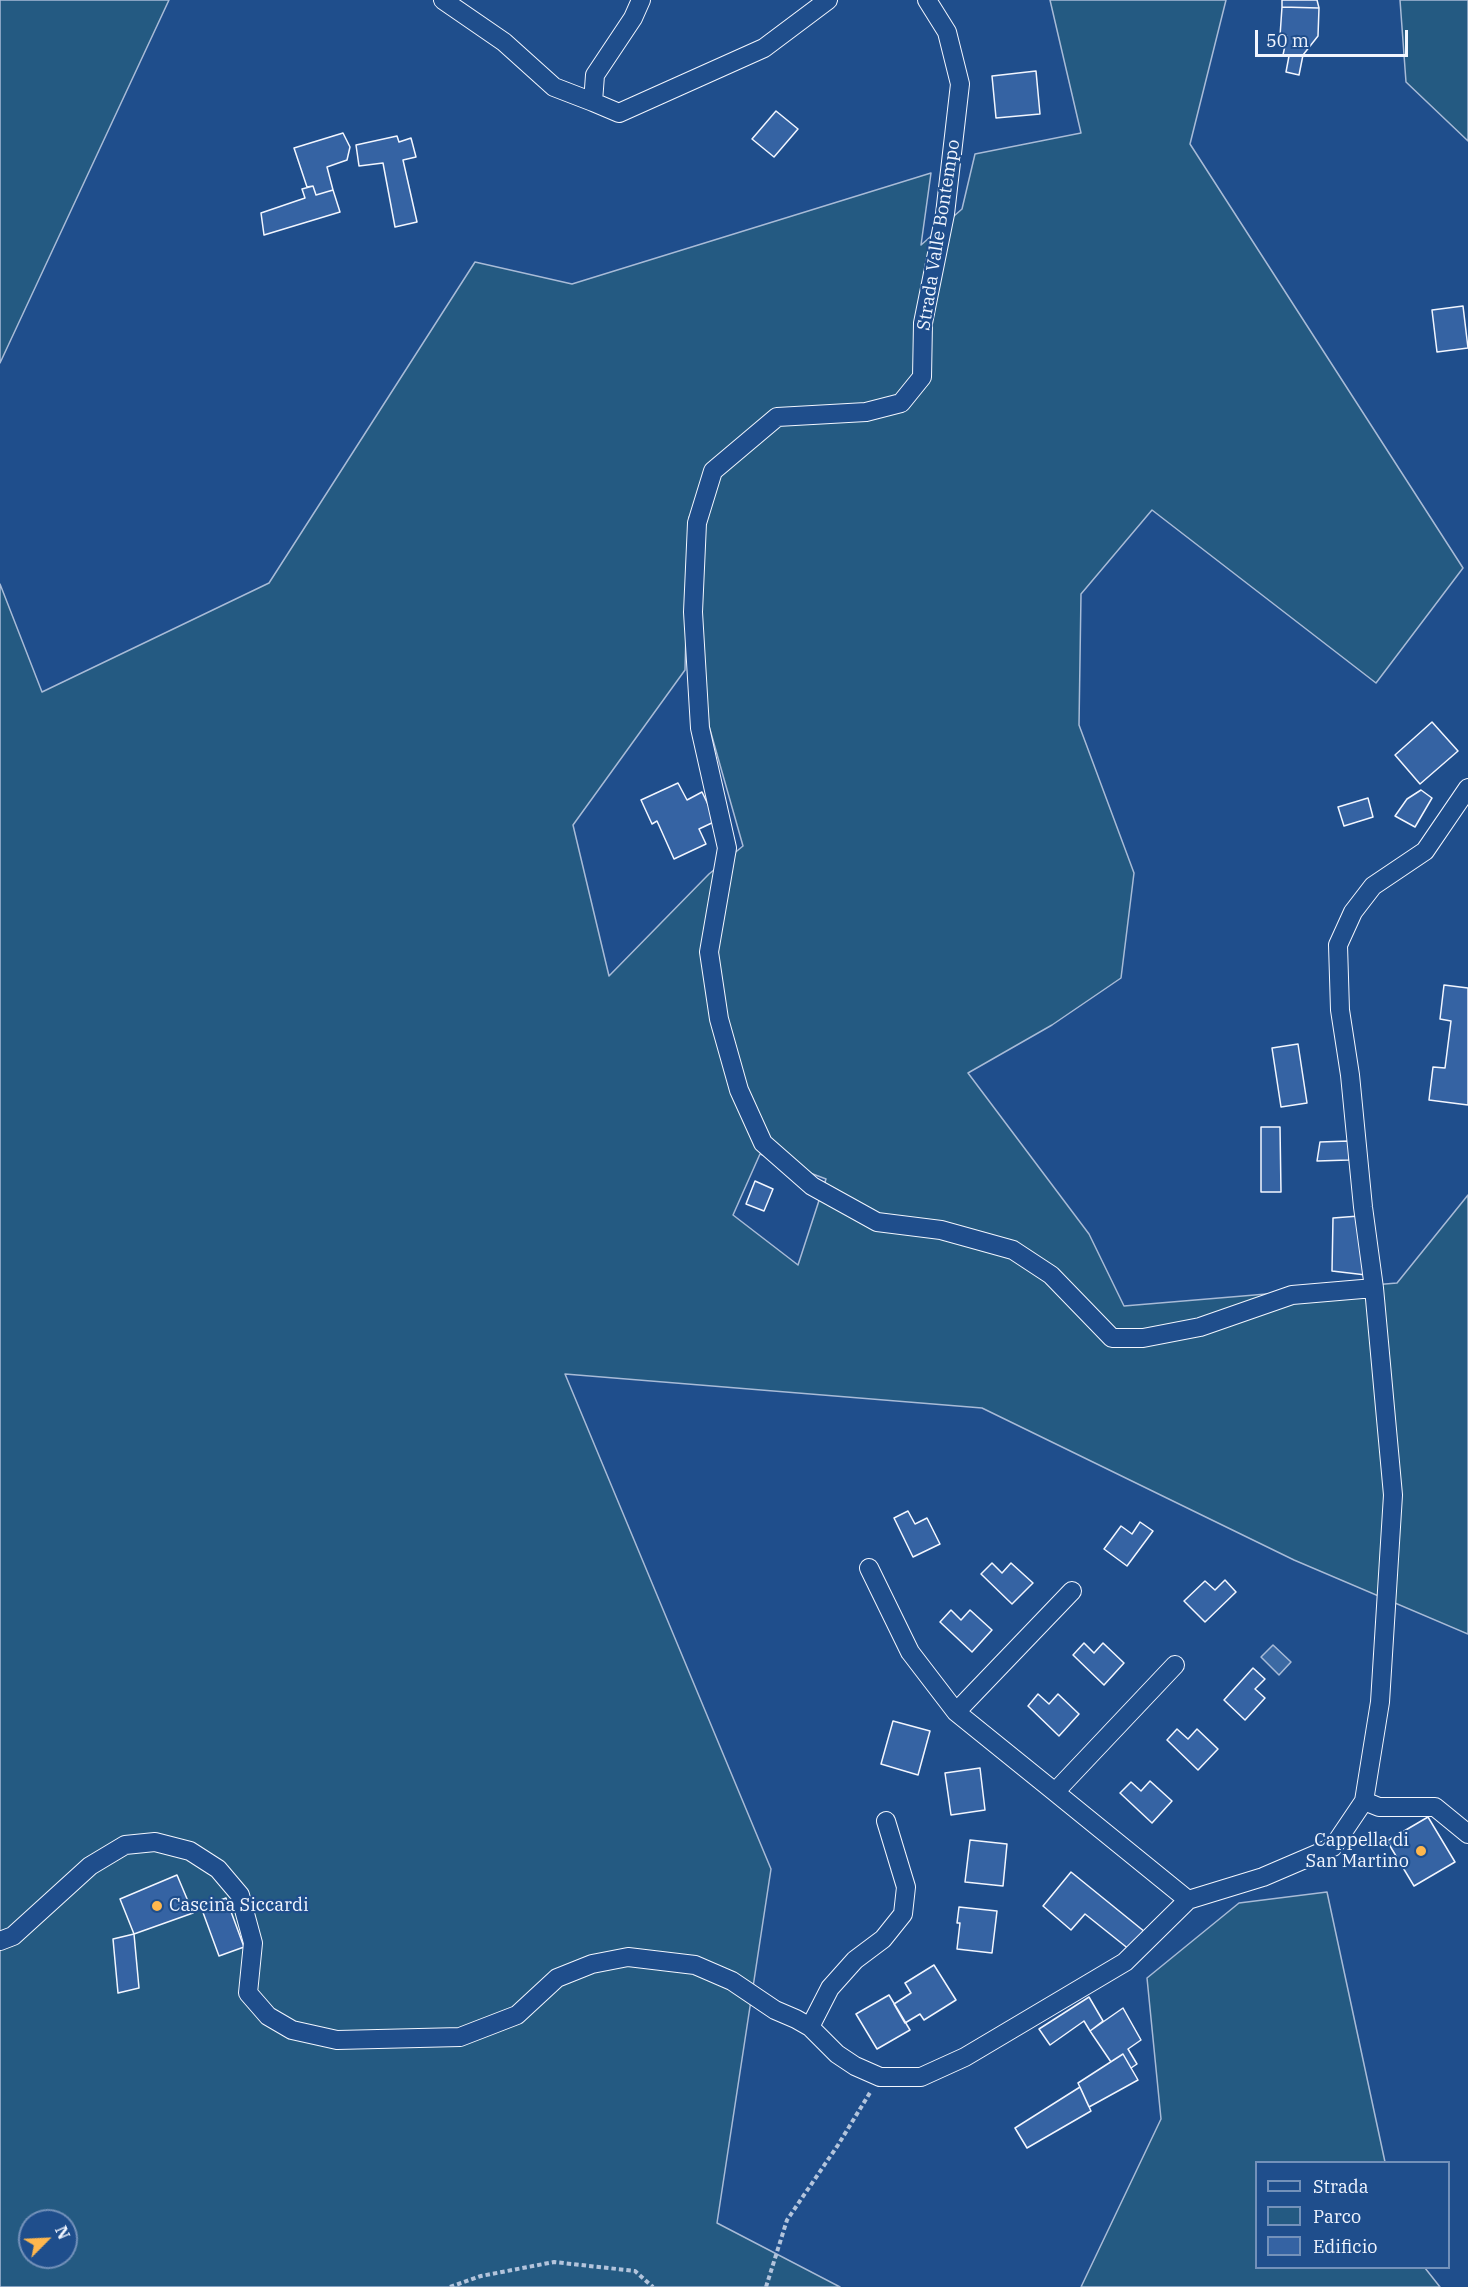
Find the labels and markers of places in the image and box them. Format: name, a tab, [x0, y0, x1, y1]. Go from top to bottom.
place label: Cappella di San Martino	[1306, 1830, 1409, 1872]
marker: Cappella di San Martino	[1414, 1844, 1428, 1858]
place label: Cascina Siccardi	[169, 1895, 309, 1917]
marker: Cascina Siccardi	[150, 1899, 164, 1913]

